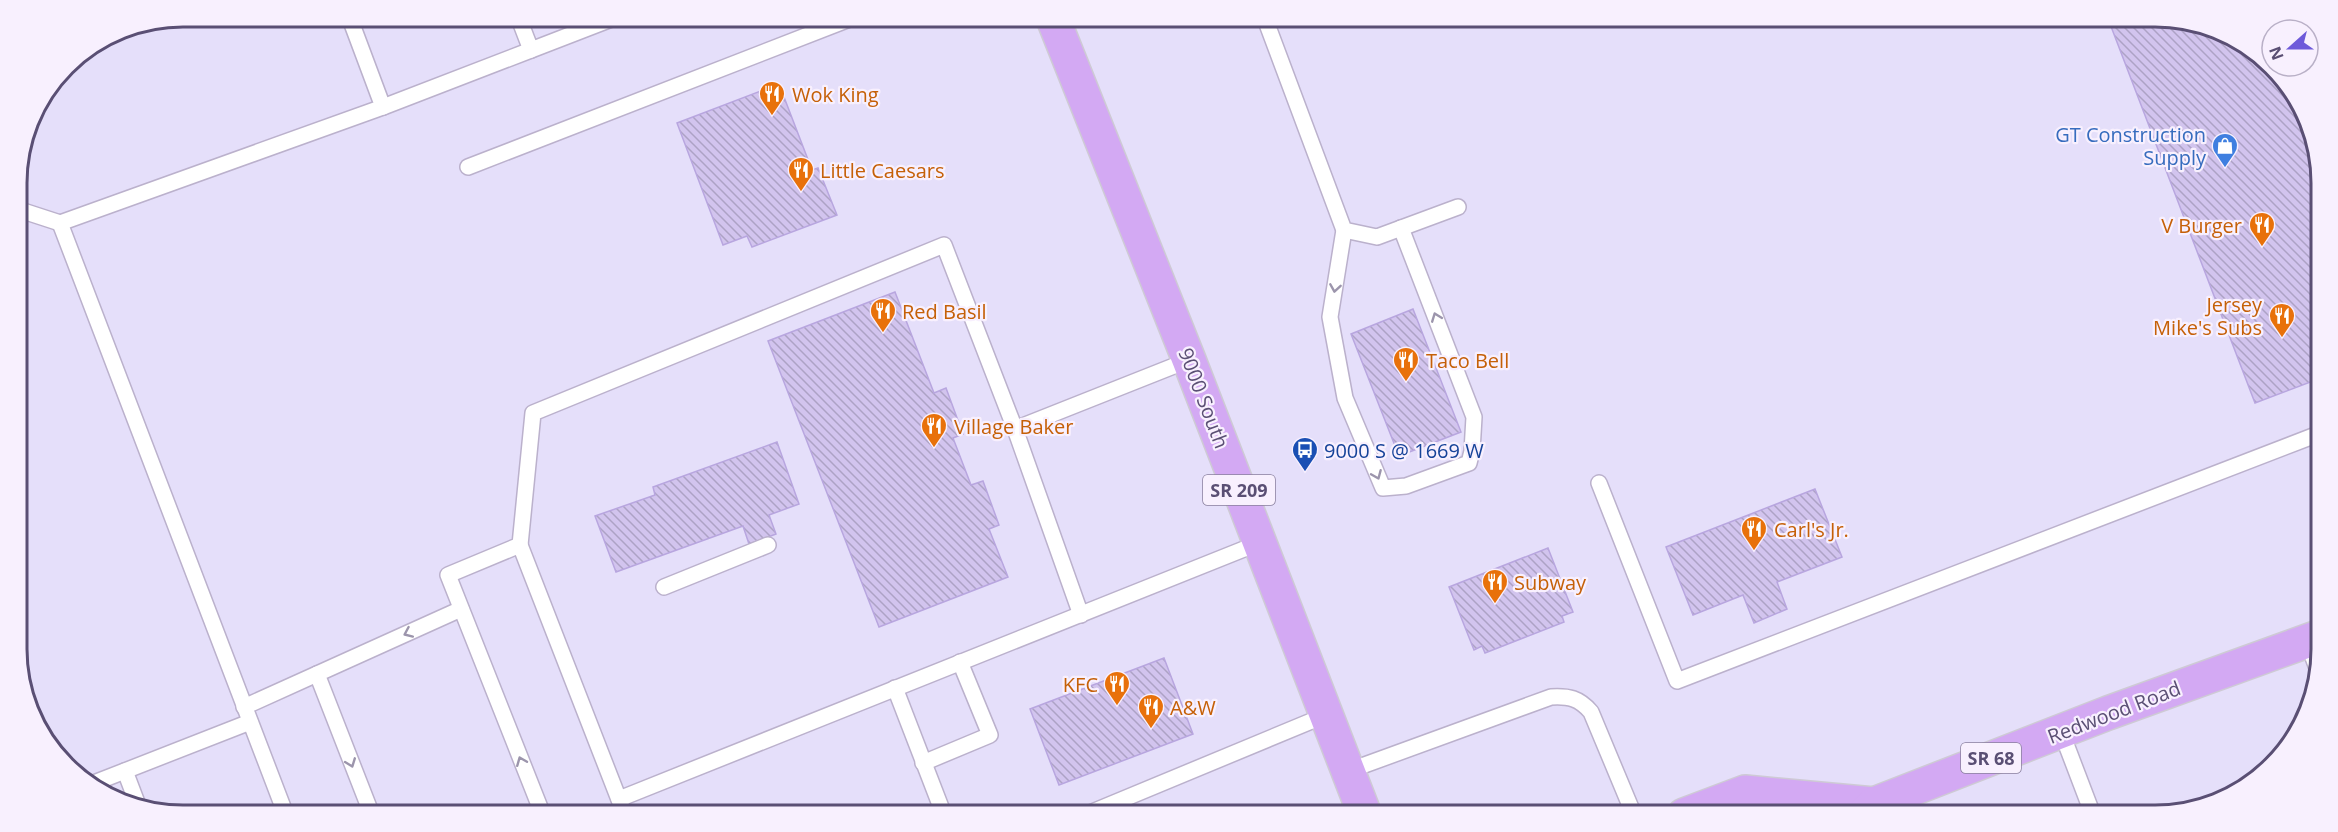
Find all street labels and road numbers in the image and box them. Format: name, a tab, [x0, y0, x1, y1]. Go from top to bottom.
street label: 9000 South	[1172, 344, 1236, 452]
road number: SR 209	[1203, 475, 1275, 505]
street label: Redwood Road	[2044, 674, 2184, 750]
road number: SR 68	[1961, 743, 2021, 773]

